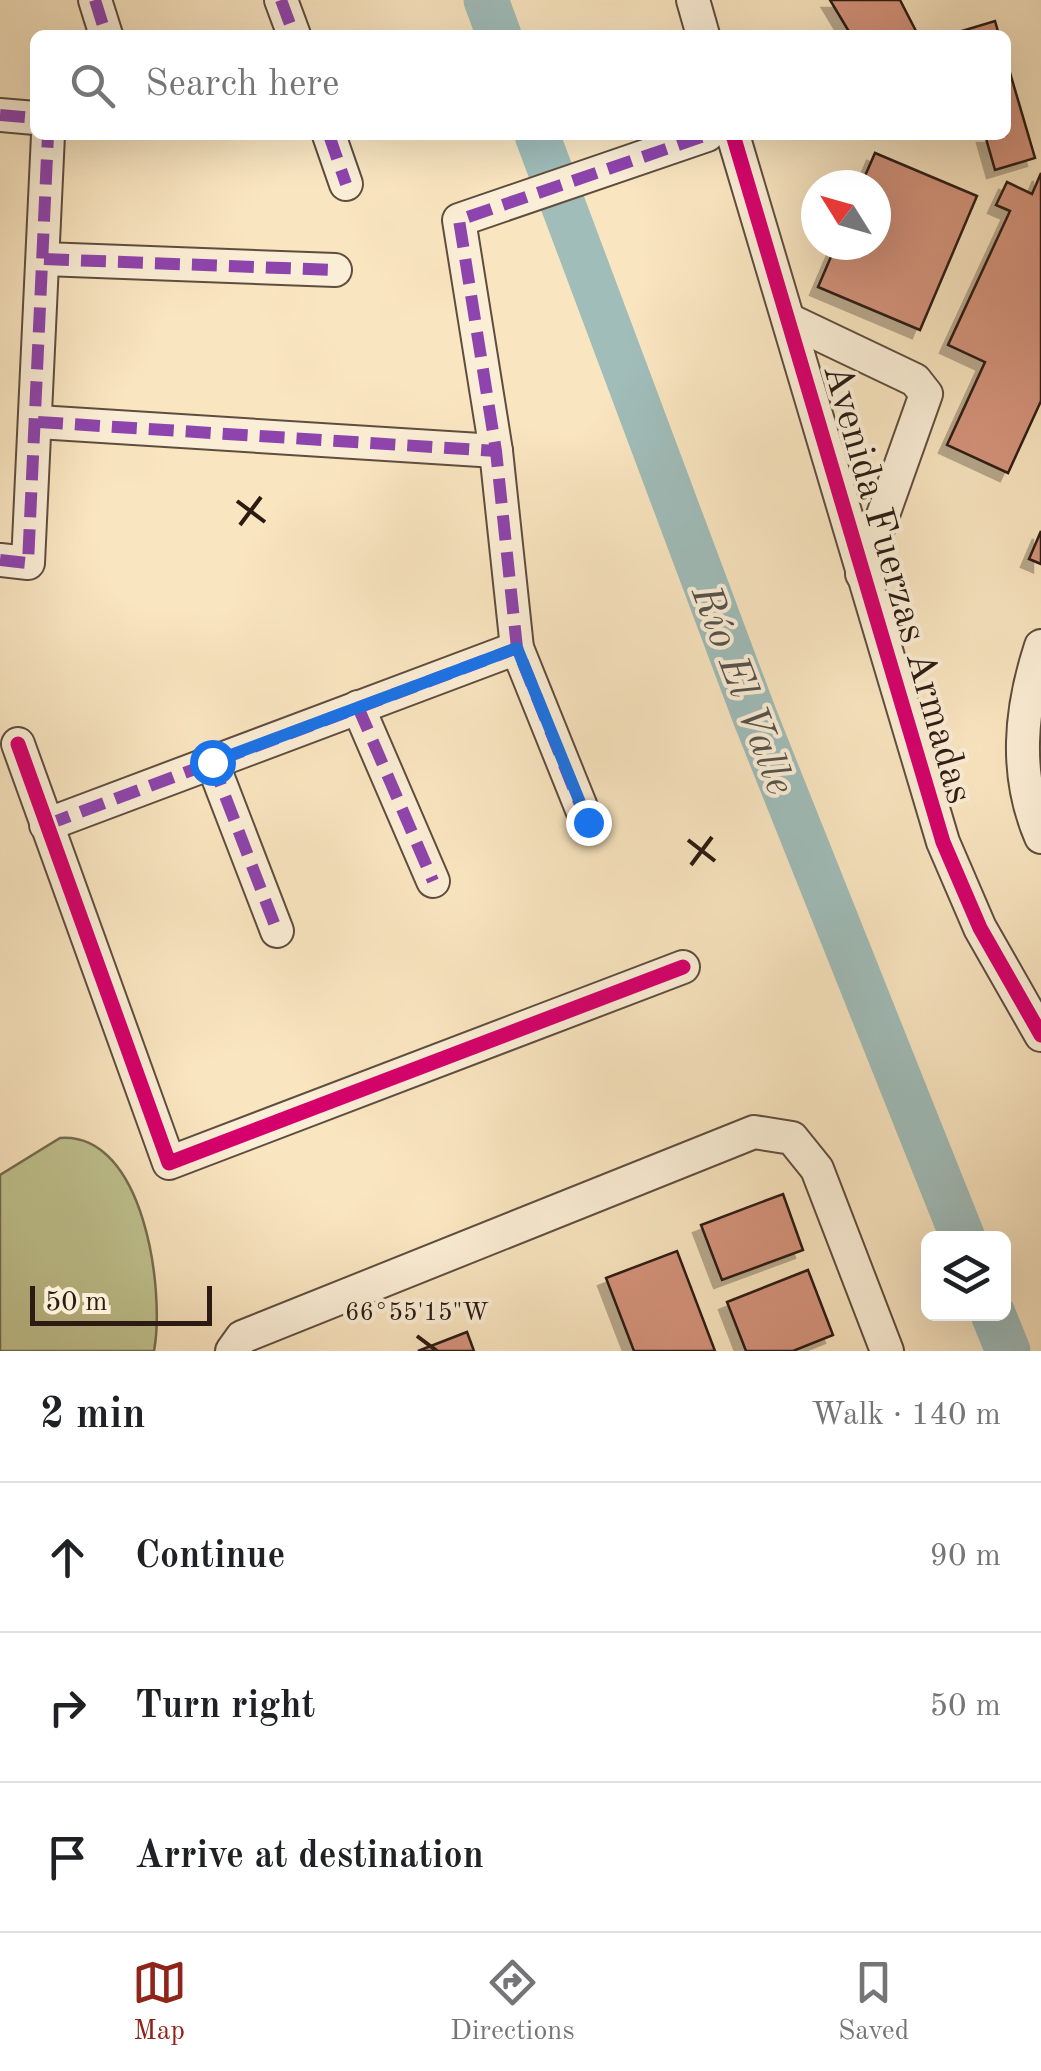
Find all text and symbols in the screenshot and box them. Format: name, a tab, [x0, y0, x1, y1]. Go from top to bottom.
search box	[30, 30, 1011, 140]
icon: search	[65, 58, 120, 113]
text: Search here	[145, 66, 340, 104]
north arrow	[801, 170, 891, 260]
street label: Avenida Fuerzas Armadas	[814, 360, 978, 809]
water label: Río El Valle	[682, 579, 800, 801]
route start	[190, 740, 236, 786]
route end	[566, 800, 612, 846]
map controls	[921, 1231, 1011, 1321]
button: layers	[921, 1231, 1011, 1321]
scale bar	[30, 1281, 212, 1326]
text: 50 m	[45, 1289, 108, 1317]
text: 66°55'15"W	[345, 1301, 489, 1326]
text: 2 min	[40, 1395, 146, 1437]
text: Walk · 140 m	[811, 1400, 1001, 1432]
icon: ahead	[40, 1530, 95, 1585]
text: Continue	[135, 1538, 285, 1576]
text: 90 m	[930, 1541, 1001, 1573]
icon: right	[40, 1680, 95, 1735]
text: Turn right	[135, 1688, 315, 1726]
text: 50 m	[930, 1691, 1001, 1723]
icon: arrive	[40, 1830, 95, 1885]
text: Arrive at destination	[135, 1838, 484, 1876]
tab: Map	[132, 1955, 187, 2050]
tab: Directions	[450, 1955, 575, 2050]
tab: Saved	[838, 1955, 909, 2050]

